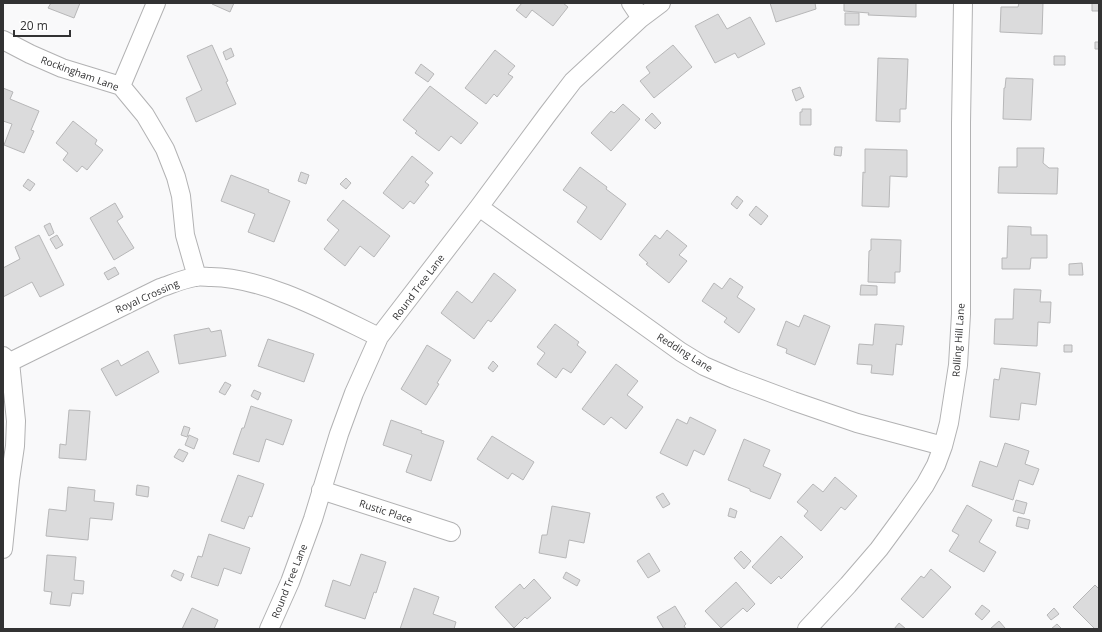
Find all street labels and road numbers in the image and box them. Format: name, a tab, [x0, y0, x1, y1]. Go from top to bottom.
street label: Rockingham Lane	[39, 52, 121, 94]
street label: Round Tree Lane	[389, 251, 448, 323]
street label: Royal Crossing	[113, 276, 181, 316]
street label: Rolling Hill Lane	[948, 302, 968, 377]
street label: Redding Lane	[654, 329, 716, 375]
street label: Rustic Place	[358, 496, 415, 526]
street label: Round Tree Lane	[268, 541, 310, 620]

